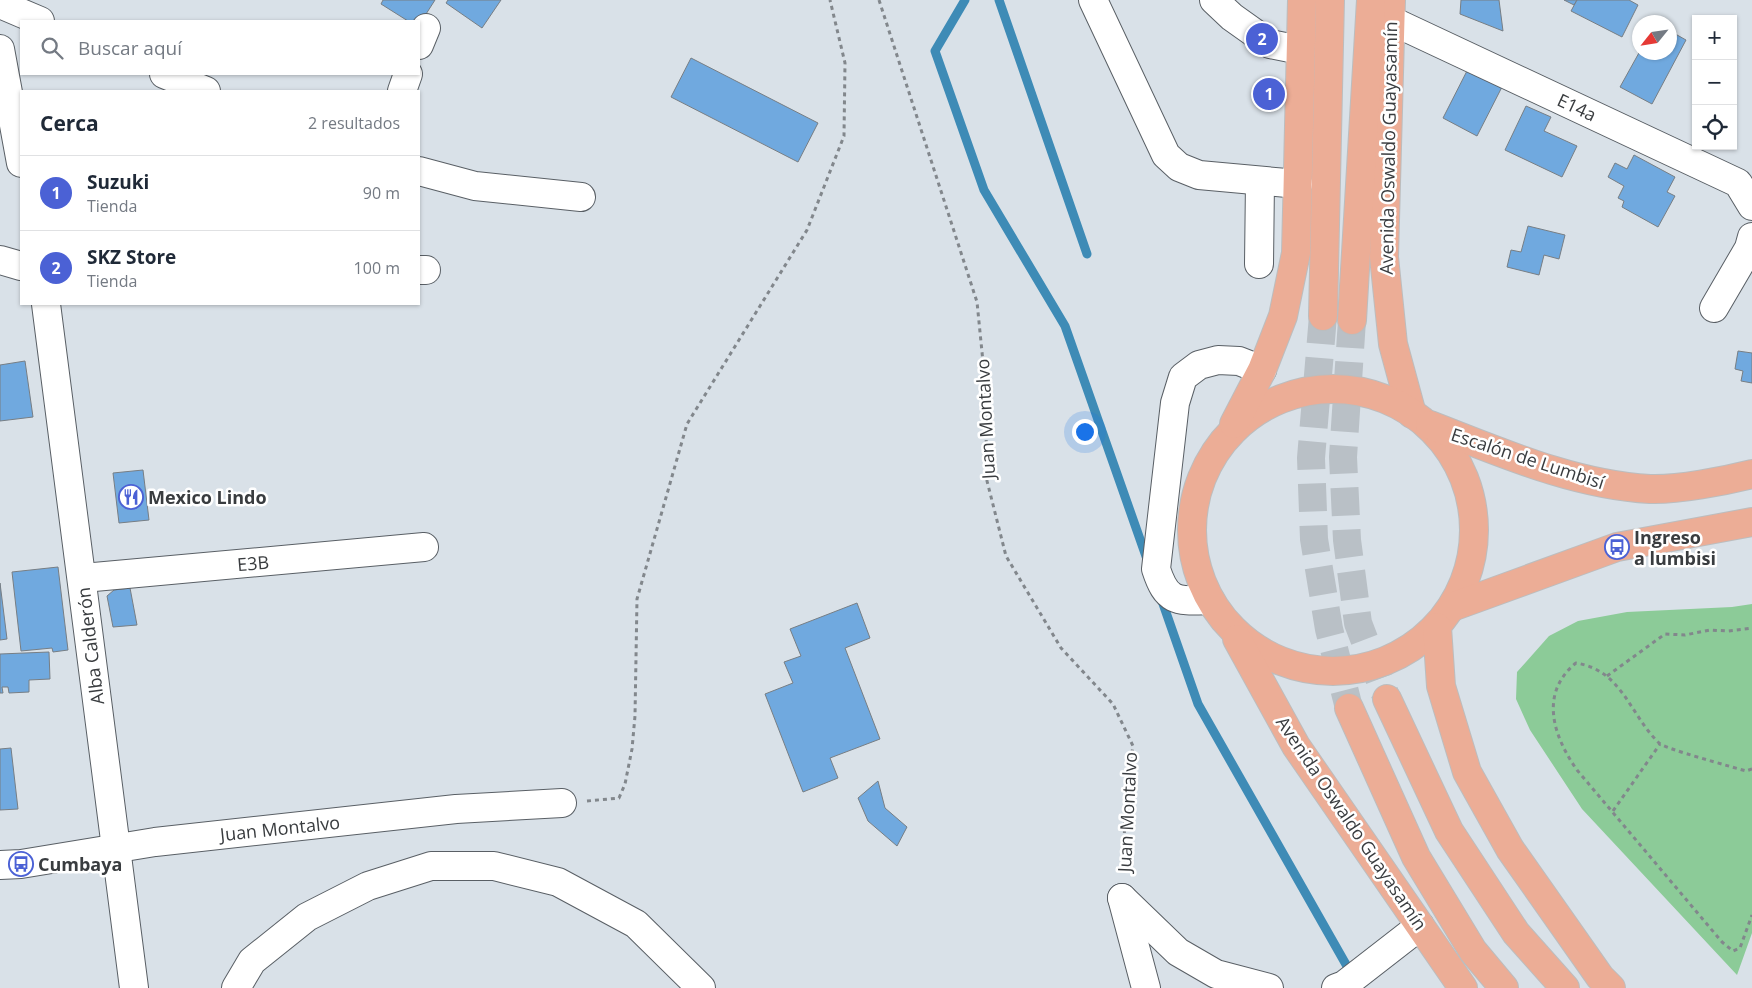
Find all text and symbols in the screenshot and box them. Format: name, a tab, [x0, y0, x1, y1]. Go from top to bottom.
north arrow	[1632, 15, 1677, 60]
map controls	[1692, 15, 1737, 150]
button: +	[1692, 15, 1737, 60]
search box	[20, 20, 420, 75]
pin: 2	[1246, 20, 1278, 58]
street label: Avenida Oswaldo Guayasamín	[1374, 21, 1402, 275]
icon: search	[38, 34, 66, 62]
text: Buscar aquí	[78, 35, 182, 61]
button: −	[1692, 60, 1737, 105]
pin: 1	[1253, 75, 1285, 113]
street label: E14a	[1554, 88, 1600, 126]
button: locate	[1692, 105, 1737, 150]
text: Cerca	[40, 109, 99, 137]
text: 2 resultados	[308, 112, 400, 134]
text: Suzuki	[87, 169, 149, 195]
text: 1	[51, 182, 61, 204]
text: 90 m	[363, 182, 400, 204]
text: Tienda	[87, 195, 137, 217]
text: SKZ Store	[87, 244, 176, 270]
text: 2	[51, 257, 61, 279]
text: 100 m	[354, 257, 400, 279]
text: Tienda	[87, 270, 137, 292]
street label: Juan Montalvo	[970, 358, 1000, 482]
your location	[1072, 419, 1098, 445]
street label: Escalón de Lumbisí	[1448, 422, 1608, 494]
restaurant icon: Mexico Lindo	[118, 484, 144, 510]
place label: Mexico Lindo	[148, 485, 267, 509]
place label: Ingreso a lumbisi	[1634, 525, 1716, 570]
bus stop icon: Ingreso a lumbisi	[1604, 534, 1630, 560]
street label: E3B	[236, 550, 270, 576]
street label: Alba Calderón	[71, 586, 109, 706]
street label: Avenida Oswaldo Guayasamín	[1271, 711, 1433, 935]
street label: Juan Montalvo	[1112, 751, 1142, 875]
street label: Juan Montalvo	[217, 810, 341, 846]
bus stop icon: Cumbaya	[8, 851, 34, 877]
place label: Cumbaya	[38, 852, 122, 876]

